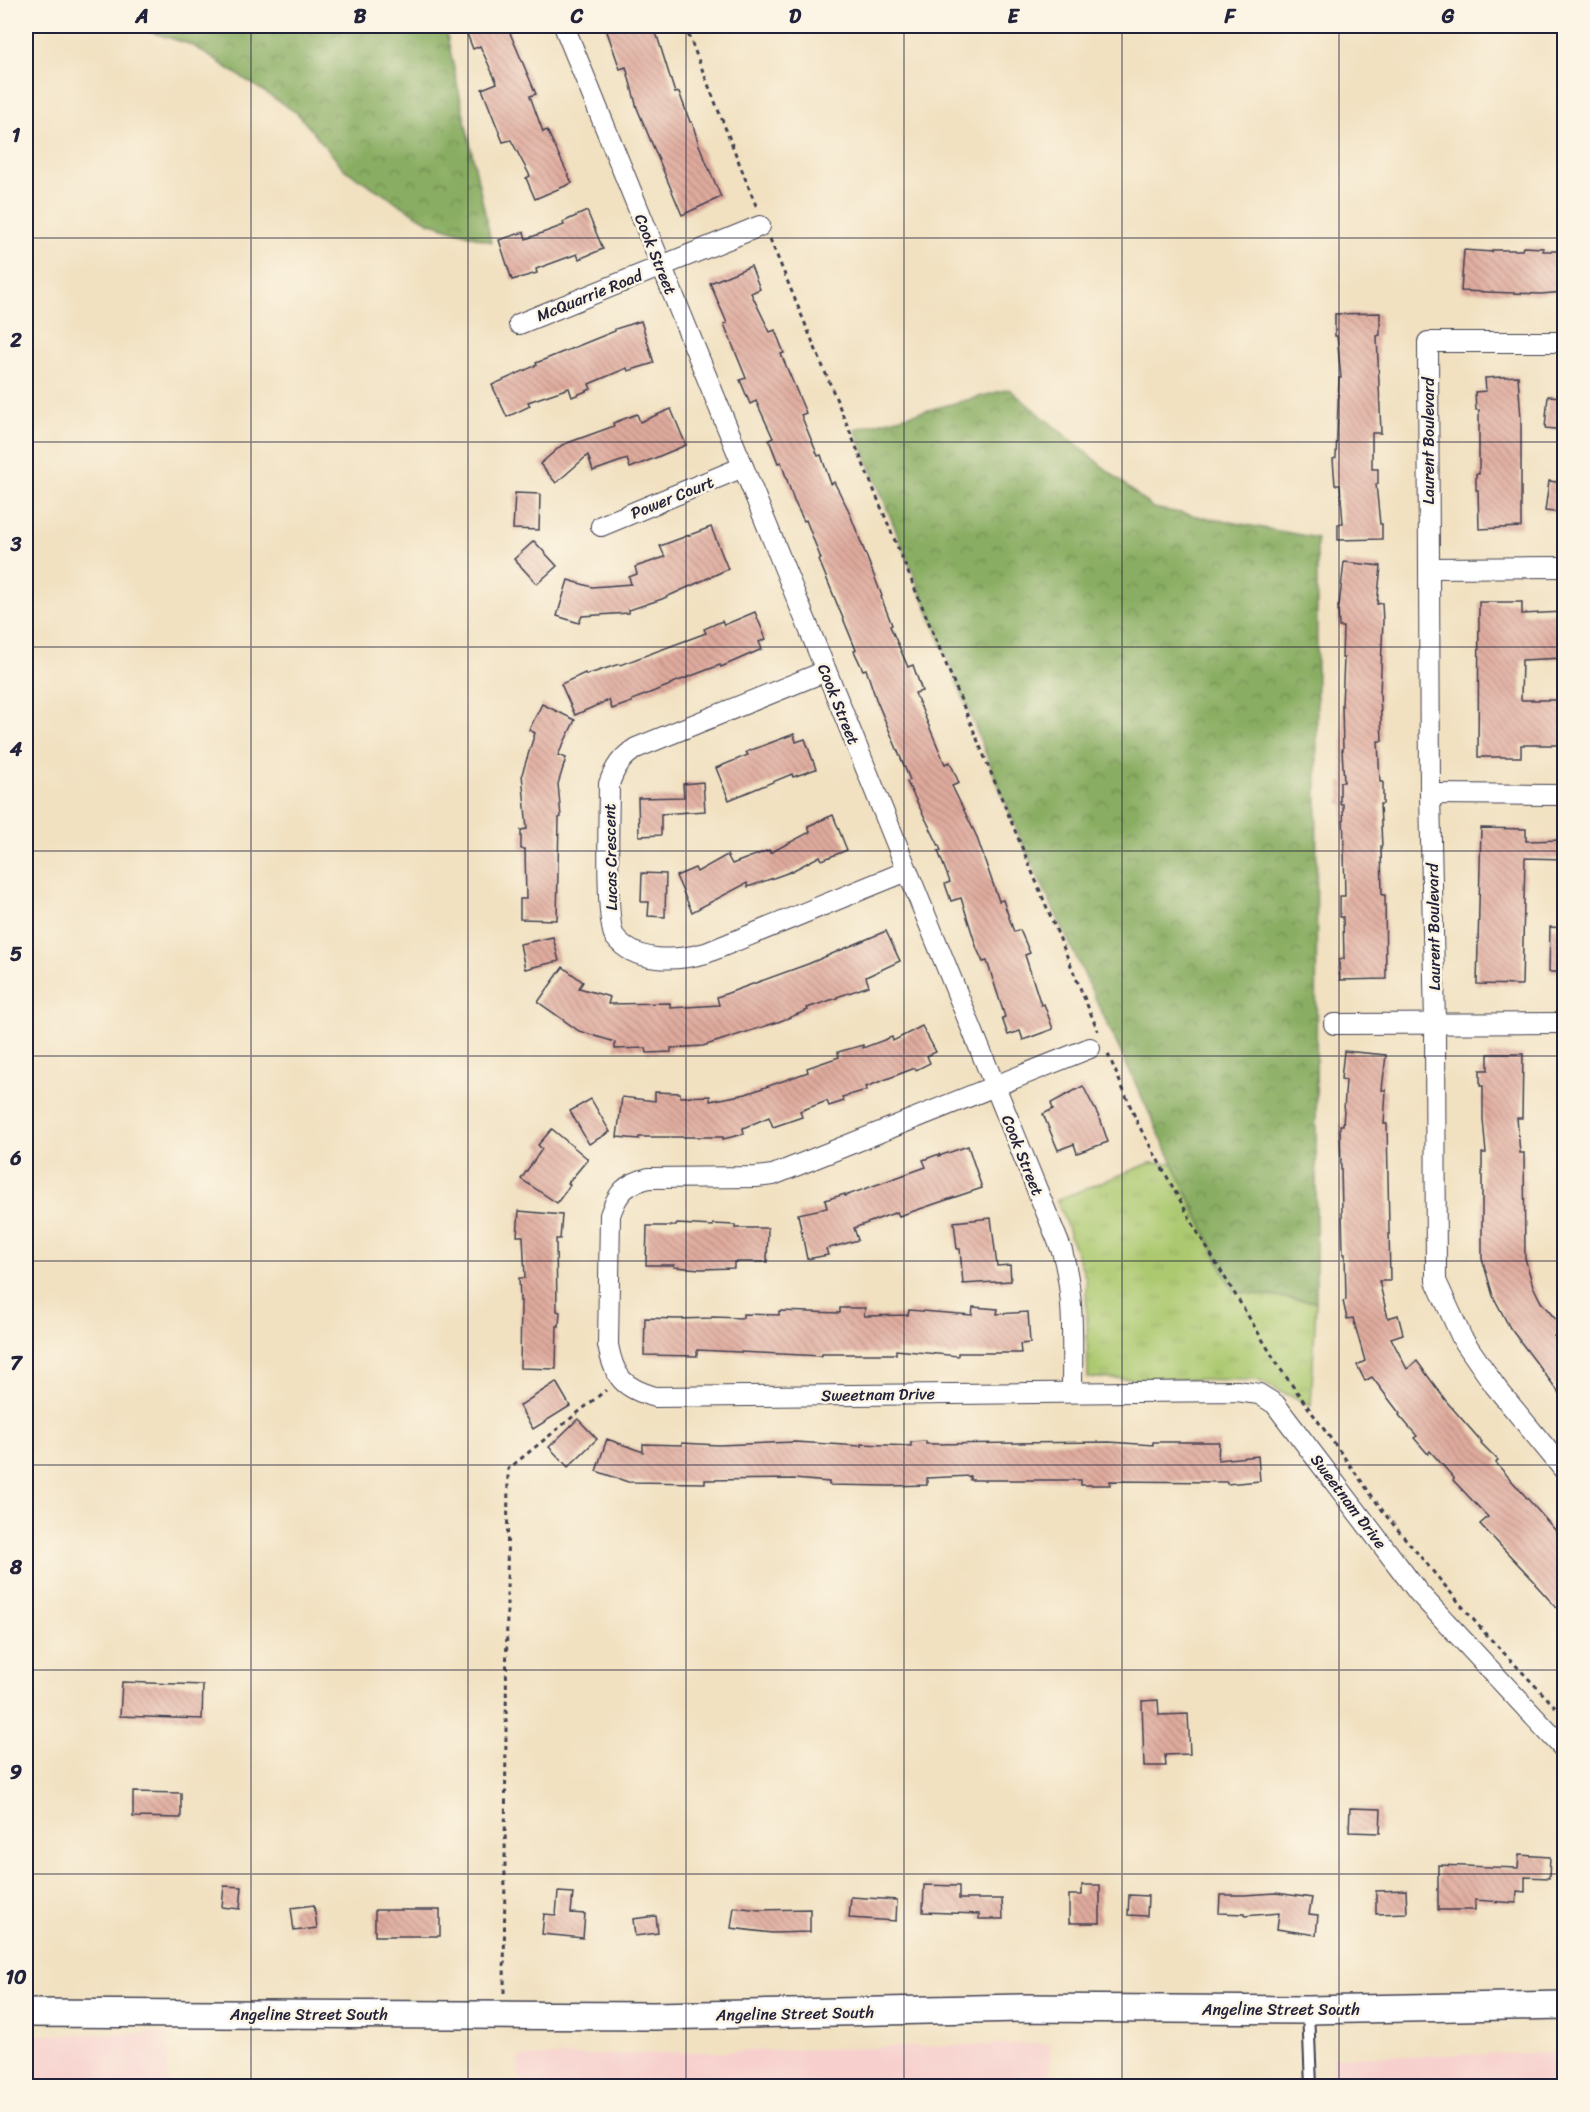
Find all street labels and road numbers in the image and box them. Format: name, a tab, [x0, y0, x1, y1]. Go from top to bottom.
street label: Cook Street	[626, 209, 685, 299]
street label: McQuarrie Road	[532, 260, 648, 330]
street label: Laurent Boulevard	[1414, 376, 1443, 505]
street label: Power Court	[626, 468, 718, 527]
street label: Cook Street	[809, 659, 868, 749]
street label: Lucas Crescent	[595, 803, 626, 911]
street label: Laurent Boulevard	[1418, 862, 1449, 991]
street label: Cook Street	[993, 1110, 1052, 1200]
street label: Sweetnam Drive	[821, 1379, 935, 1410]
street label: Sweetnam Drive	[1303, 1447, 1394, 1556]
street label: Angeline Street South	[1201, 1995, 1360, 2024]
street label: Angeline Street South	[715, 1998, 874, 2029]
street label: Angeline Street South	[229, 2000, 388, 2029]

